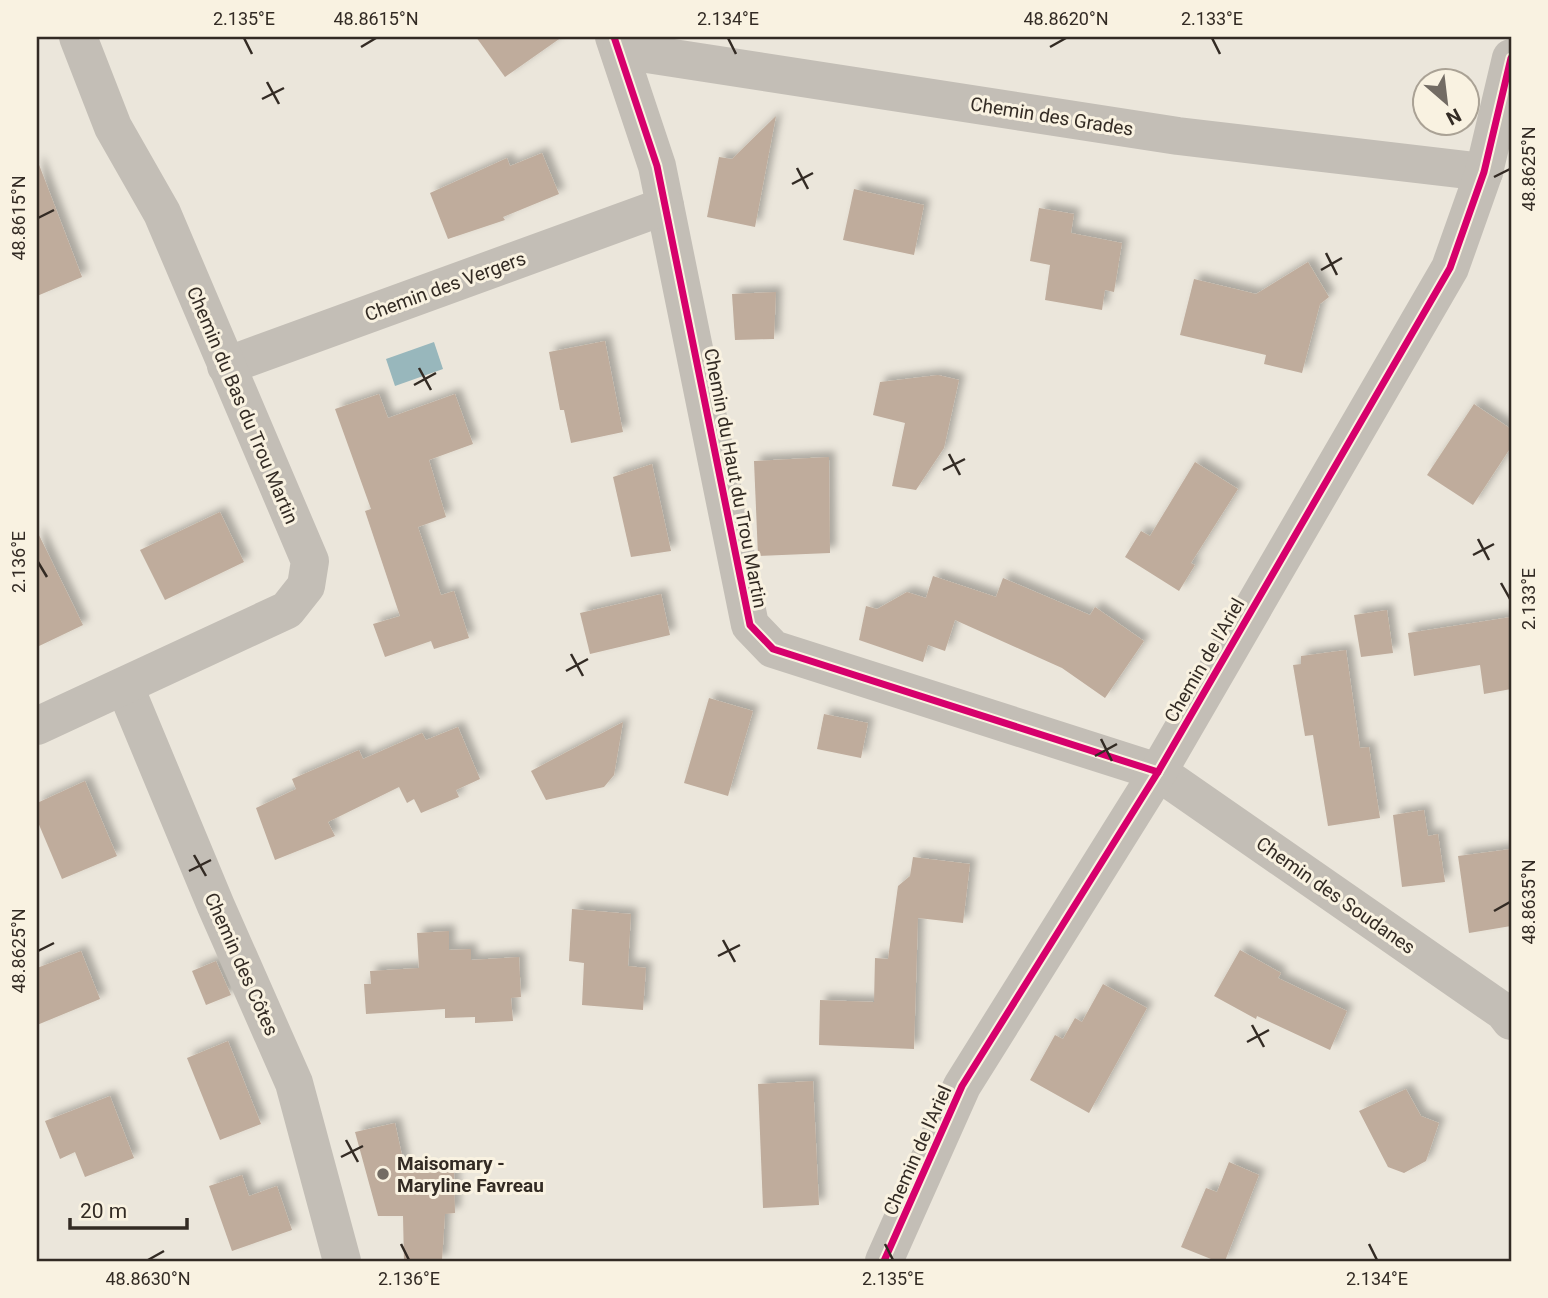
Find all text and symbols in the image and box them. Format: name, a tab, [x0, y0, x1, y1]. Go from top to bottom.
text: 2.135°E	[213, 8, 275, 29]
text: 48.8615°N	[333, 8, 419, 29]
text: 2.134°E	[697, 8, 759, 29]
text: 48.8620°N	[1023, 8, 1109, 29]
text: 2.133°E	[1181, 8, 1243, 29]
north arrow	[1412, 66, 1482, 136]
street label: Chemin des Grades	[969, 92, 1135, 141]
text: N	[1442, 103, 1465, 130]
text: 48.8625°N	[1518, 126, 1539, 212]
text: 48.8615°N	[8, 175, 29, 261]
street label: Chemin des Vergers	[361, 247, 529, 326]
street label: Chemin du Bas du Trou Martin	[182, 283, 303, 527]
street label: Chemin du Haut du Trou Martin	[699, 346, 772, 610]
text: 2.136°E	[8, 531, 29, 593]
text: 2.133°E	[1518, 568, 1539, 630]
street label: Chemin de l'Ariel	[1160, 594, 1249, 727]
street label: Chemin des Soudanes	[1252, 832, 1420, 959]
text: 48.8635°N	[1518, 859, 1539, 945]
street label: Chemin des Côtes	[200, 889, 283, 1039]
text: 48.8625°N	[8, 908, 29, 994]
street label: Chemin de l'Ariel	[879, 1082, 956, 1219]
place label: Maisomary - Maryline Favreau	[397, 1152, 544, 1197]
marker: Maisomary - Maryline Favreau	[375, 1166, 391, 1182]
scale bar	[70, 1186, 187, 1230]
text: 20 m	[80, 1199, 127, 1223]
text: 48.8630°N	[105, 1268, 191, 1289]
text: 2.136°E	[378, 1268, 440, 1289]
text: 2.135°E	[862, 1268, 924, 1289]
text: 2.134°E	[1346, 1268, 1408, 1289]

